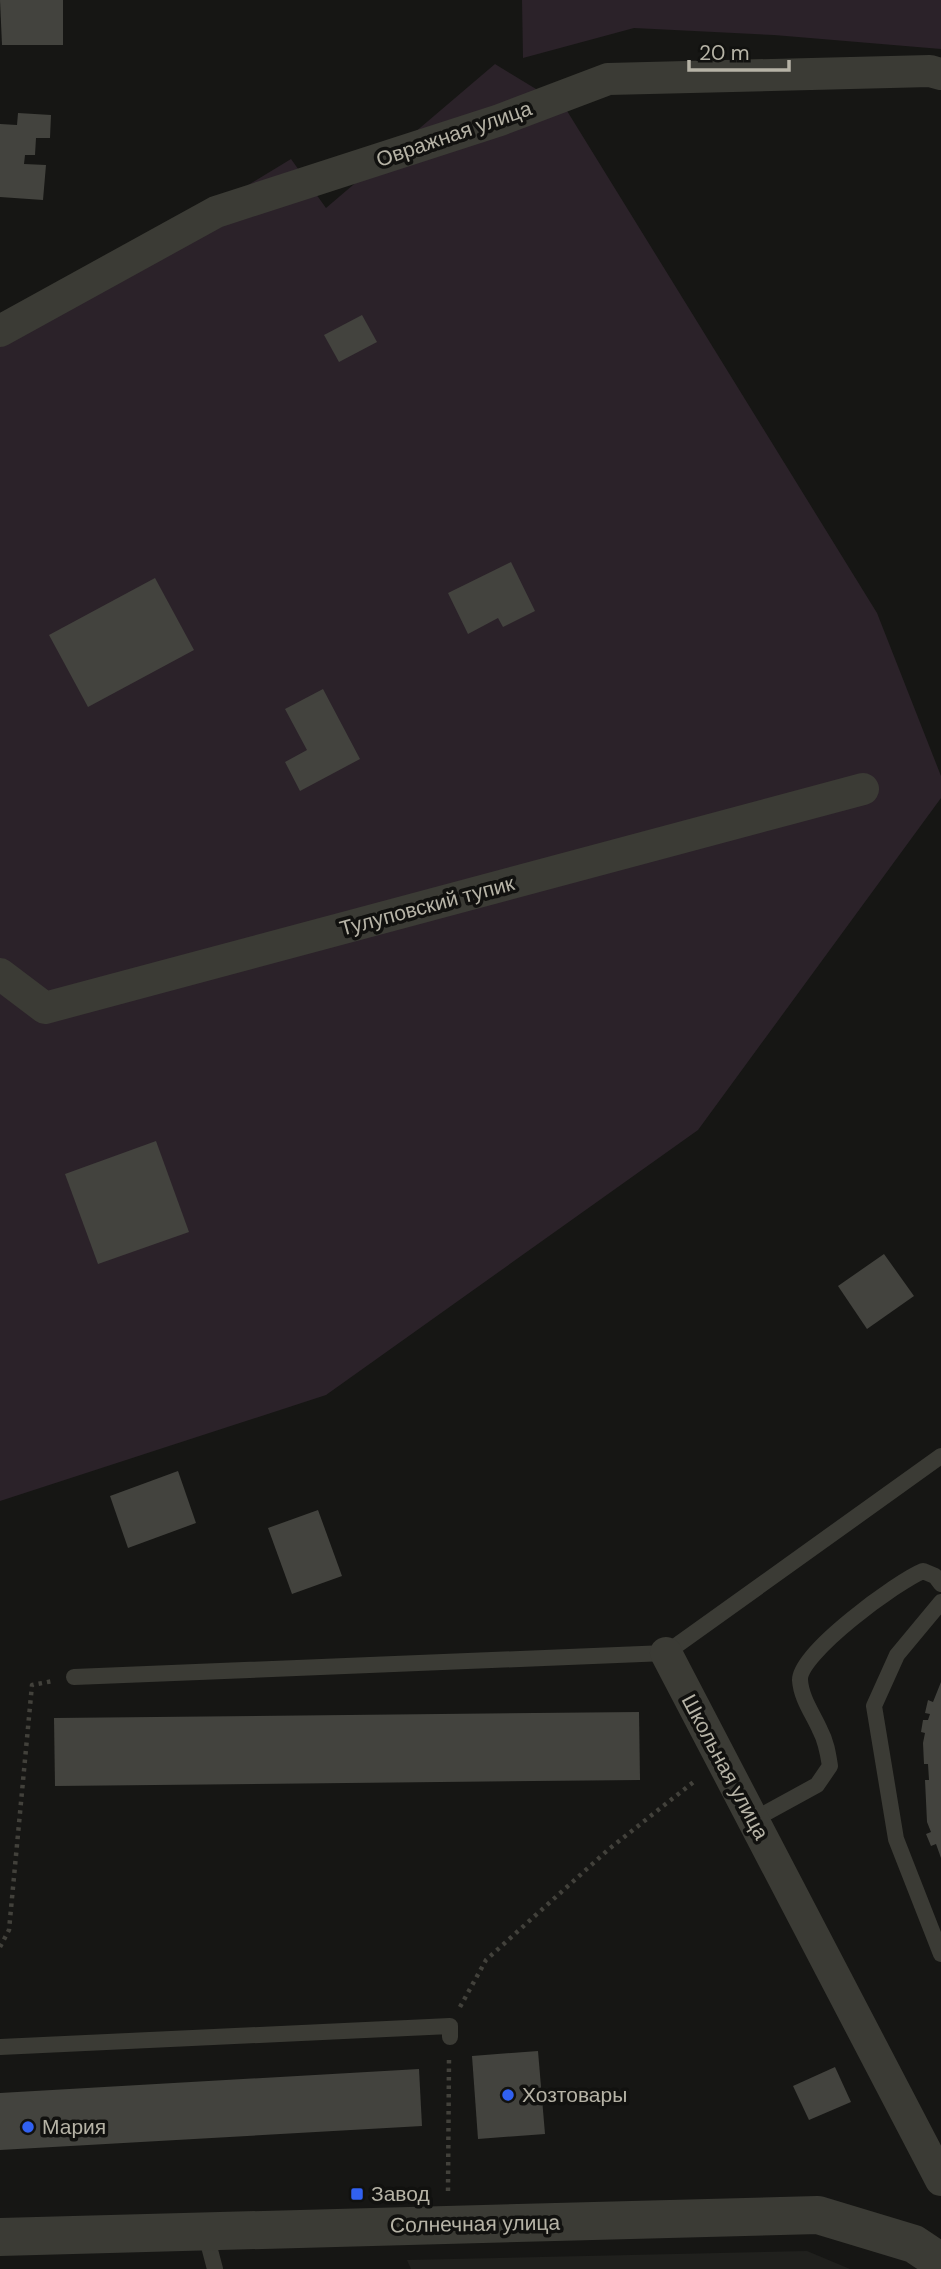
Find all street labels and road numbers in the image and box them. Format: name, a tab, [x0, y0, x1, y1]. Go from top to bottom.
street label: Овражная улица	[372, 94, 536, 174]
street label: Тулуповский тупик	[337, 869, 518, 943]
street label: Школьная улица	[675, 1689, 775, 1845]
street label: Солнечная улица	[390, 2209, 561, 2239]

